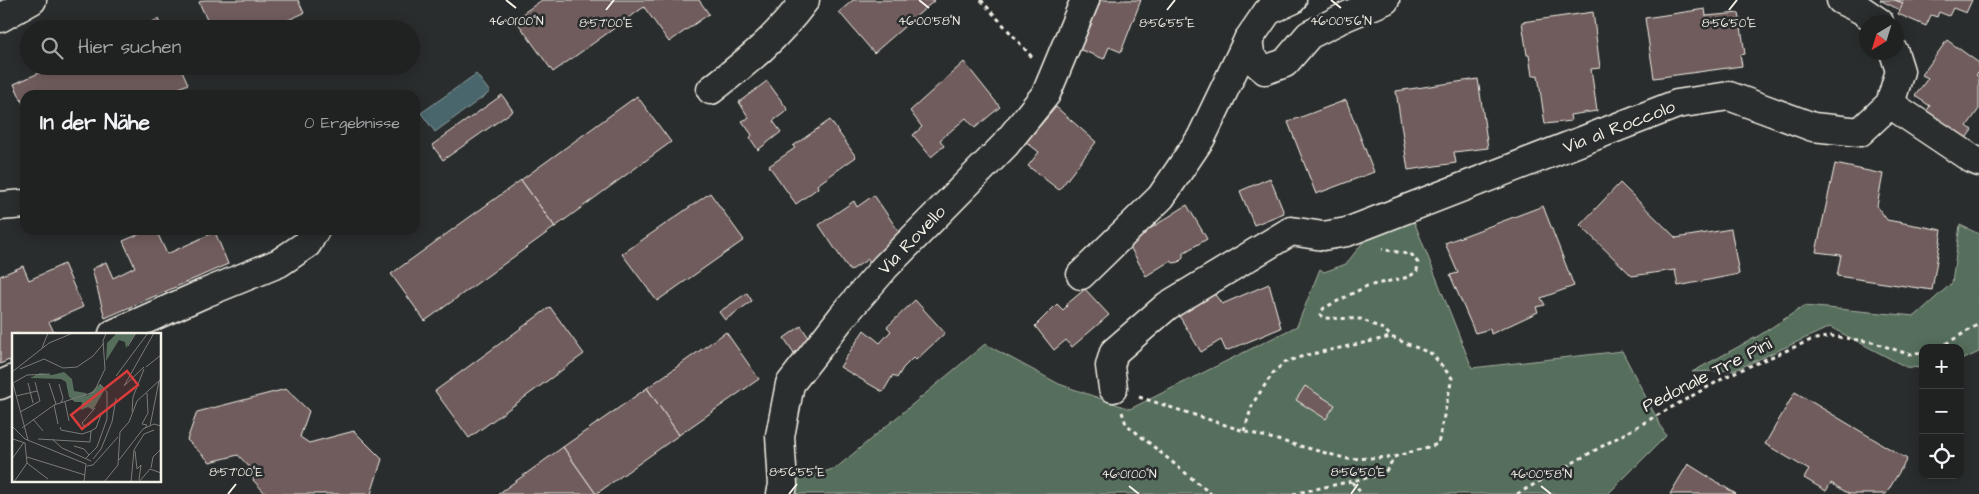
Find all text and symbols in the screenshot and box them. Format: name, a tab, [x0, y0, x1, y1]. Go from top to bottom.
text: 46°01'00"N	[489, 13, 544, 30]
text: 46°00'58"N	[898, 13, 960, 30]
text: 46°00'56"N	[1310, 13, 1372, 30]
text: 8°57'00"E	[579, 15, 633, 32]
text: 8°56'55"E	[1139, 15, 1195, 32]
text: 8°56'50"E	[1702, 15, 1756, 32]
north arrow	[1859, 15, 1904, 60]
search box	[20, 20, 420, 75]
icon: search	[38, 34, 66, 62]
text: Hier suchen	[78, 34, 181, 61]
street label: Via al Roccolo	[1559, 94, 1679, 160]
text: In der Nähe	[40, 108, 150, 137]
text: 0 Ergebnisse	[304, 112, 400, 134]
street label: Via Rovello	[872, 200, 952, 280]
street label: Pedonale Tre Pini	[1638, 331, 1776, 418]
inset map	[12, 333, 161, 482]
map controls	[1919, 344, 1964, 479]
button: +	[1919, 344, 1964, 389]
button: −	[1919, 389, 1964, 434]
button: locate	[1919, 434, 1964, 479]
text: 8°57'00"E	[209, 464, 263, 481]
text: 8°56'55"E	[769, 464, 825, 481]
text: 8°56'50"E	[1331, 464, 1385, 481]
text: 46°01'00"N	[1102, 466, 1157, 483]
text: 46°00'58"N	[1510, 466, 1572, 483]

